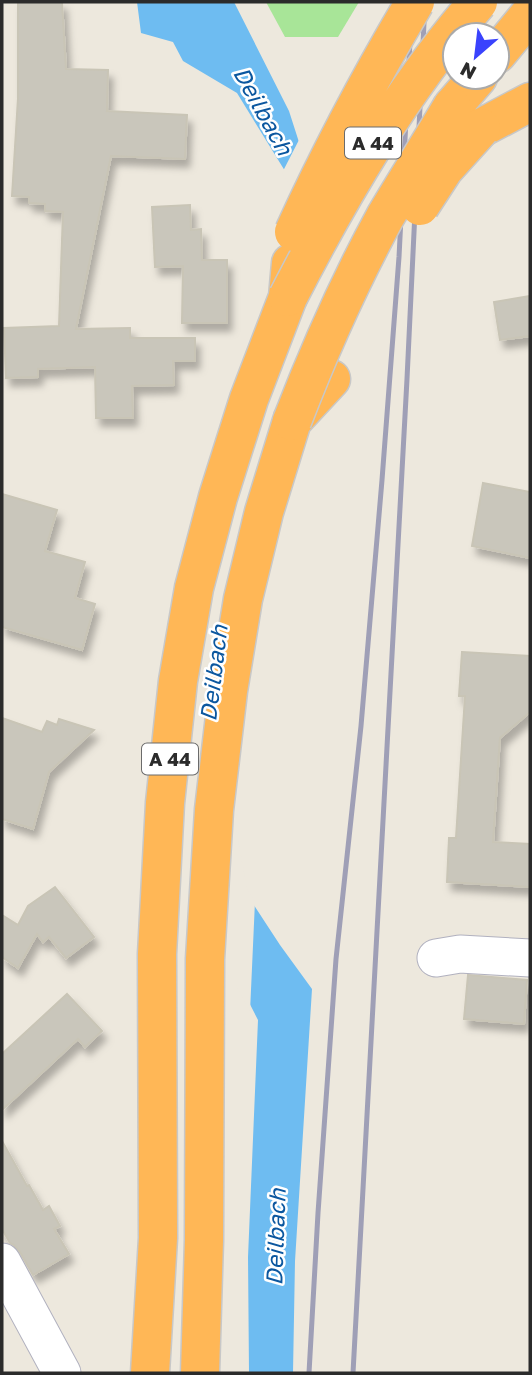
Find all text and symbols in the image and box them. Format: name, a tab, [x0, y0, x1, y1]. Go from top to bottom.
north arrow	[441, 21, 511, 91]
text: N	[456, 58, 480, 85]
water label: Deilbach	[228, 61, 300, 160]
road number: A 44	[345, 127, 401, 158]
water label: Deilbach	[193, 622, 233, 723]
road number: A 44	[142, 744, 198, 774]
water label: Deilbach	[259, 1187, 291, 1286]

